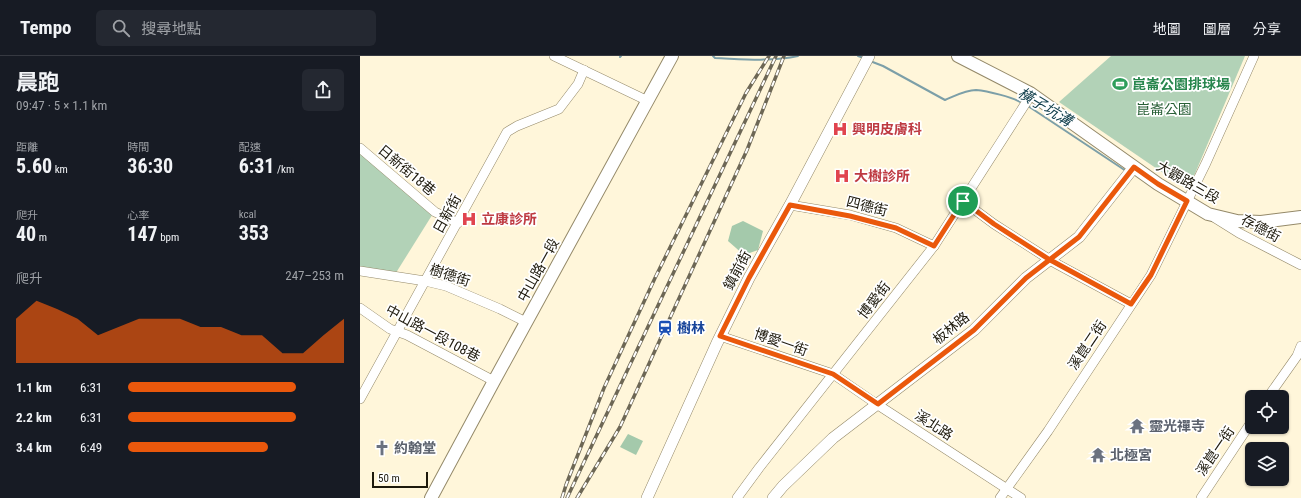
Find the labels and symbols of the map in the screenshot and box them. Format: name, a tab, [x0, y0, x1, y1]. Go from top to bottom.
sports icon: 崑崙公園排球場	[1111, 75, 1129, 93]
place label: 崑崙公園排球場	[1132, 76, 1230, 92]
water label: 橫子坑溝	[1015, 84, 1077, 131]
park label: 崑崙公園	[1136, 101, 1192, 117]
hospital icon: 興明皮膚科	[831, 120, 849, 138]
place label: 興明皮膚科	[852, 121, 922, 137]
street label: 日新街18巷	[375, 141, 439, 199]
street label: 大觀路三段	[1154, 158, 1222, 206]
hospital icon: 大樹診所	[833, 167, 851, 185]
place label: 大樹診所	[854, 168, 910, 184]
pin	[946, 184, 980, 218]
street label: 日新街	[430, 192, 464, 236]
street label: 四德街	[845, 193, 889, 219]
hospital icon: 立康診所	[460, 210, 478, 228]
place label: 立康診所	[481, 211, 537, 227]
street label: 存德街	[1239, 211, 1283, 245]
street label: 中山路一段	[514, 236, 562, 304]
street label: 鎮前街	[720, 248, 754, 292]
street label: 樹德街	[428, 261, 472, 289]
street label: 博愛街	[855, 279, 893, 321]
street label: 中山路一段108巷	[383, 301, 483, 365]
street label: 板林路	[930, 309, 972, 347]
street label: 溪崑二街	[1065, 317, 1109, 373]
station icon: 樹林	[656, 319, 674, 337]
place label: 樹林	[677, 320, 705, 336]
street label: 博愛一街	[752, 325, 810, 359]
street label: 溪北路	[912, 407, 956, 443]
temple icon: 靈光禪寺	[1128, 417, 1146, 435]
place label: 靈光禪寺	[1149, 418, 1205, 434]
street label: 溪崑一街	[1193, 423, 1237, 479]
church icon: 約翰堂	[373, 439, 391, 457]
place label: 約翰堂	[394, 440, 436, 456]
temple icon: 北極宮	[1089, 446, 1107, 464]
place label: 北極宮	[1110, 447, 1152, 463]
scale bar	[372, 470, 428, 489]

